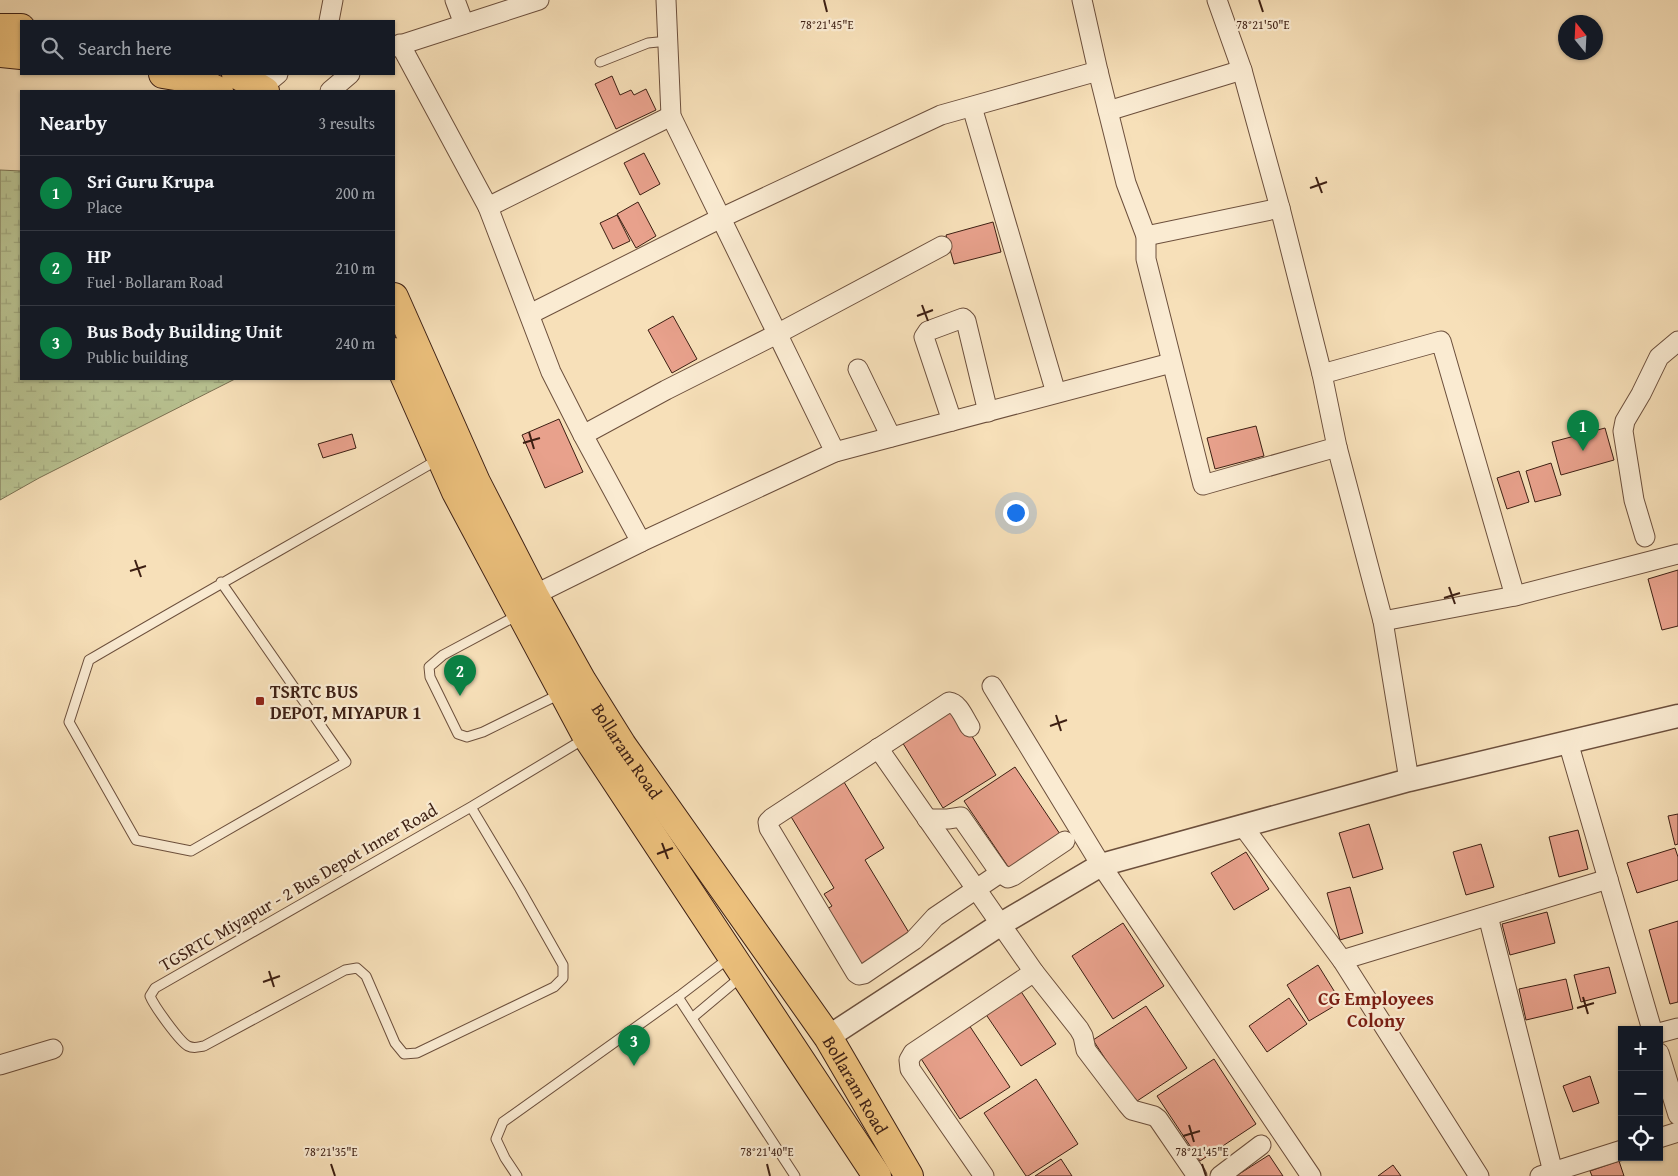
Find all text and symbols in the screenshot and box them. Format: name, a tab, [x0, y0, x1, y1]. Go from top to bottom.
north arrow	[1558, 15, 1603, 60]
text: 78°21'45"E	[800, 16, 854, 33]
text: 78°21'50"E	[1236, 16, 1290, 33]
search box	[20, 20, 395, 75]
icon: search	[38, 34, 66, 62]
text: Search here	[78, 34, 172, 62]
text: Nearby	[40, 107, 107, 138]
text: 3 results	[318, 111, 375, 135]
text: Sri Guru Krupa	[87, 167, 214, 195]
text: 1	[52, 181, 60, 205]
text: 200 m	[335, 181, 375, 205]
text: Place	[87, 195, 122, 219]
text: HP	[87, 242, 111, 270]
text: 2	[52, 256, 60, 280]
text: 210 m	[335, 256, 375, 280]
text: Fuel · Bollaram Road	[87, 270, 223, 294]
text: Bus Body Building Unit	[87, 317, 282, 345]
text: 3	[52, 331, 60, 355]
text: 240 m	[335, 331, 375, 355]
text: Public building	[87, 345, 188, 369]
pin: 1	[1567, 410, 1599, 451]
your location	[1003, 500, 1029, 526]
pin: 2	[444, 655, 476, 696]
place label: TSRTC BUS DEPOT, MIYAPUR 1	[270, 678, 422, 726]
marker: TSRTC BUS DEPOT, MIYAPUR 1	[254, 695, 266, 707]
street label: Bollaram Road	[585, 698, 669, 804]
street label: TGSRTC Miyapur - 2 Bus Depot Inner Road	[154, 796, 442, 978]
district label: CG Employees Colony	[1318, 984, 1434, 1034]
pin: 3	[618, 1025, 650, 1066]
map controls	[1618, 1026, 1663, 1161]
button: +	[1618, 1026, 1663, 1071]
street label: Bollaram Road	[816, 1030, 895, 1140]
button: −	[1618, 1071, 1663, 1116]
button: locate	[1618, 1116, 1663, 1161]
text: 78°21'35"E	[304, 1143, 358, 1160]
text: 78°21'40"E	[740, 1143, 794, 1160]
text: 78°21'45"E	[1175, 1143, 1229, 1160]

